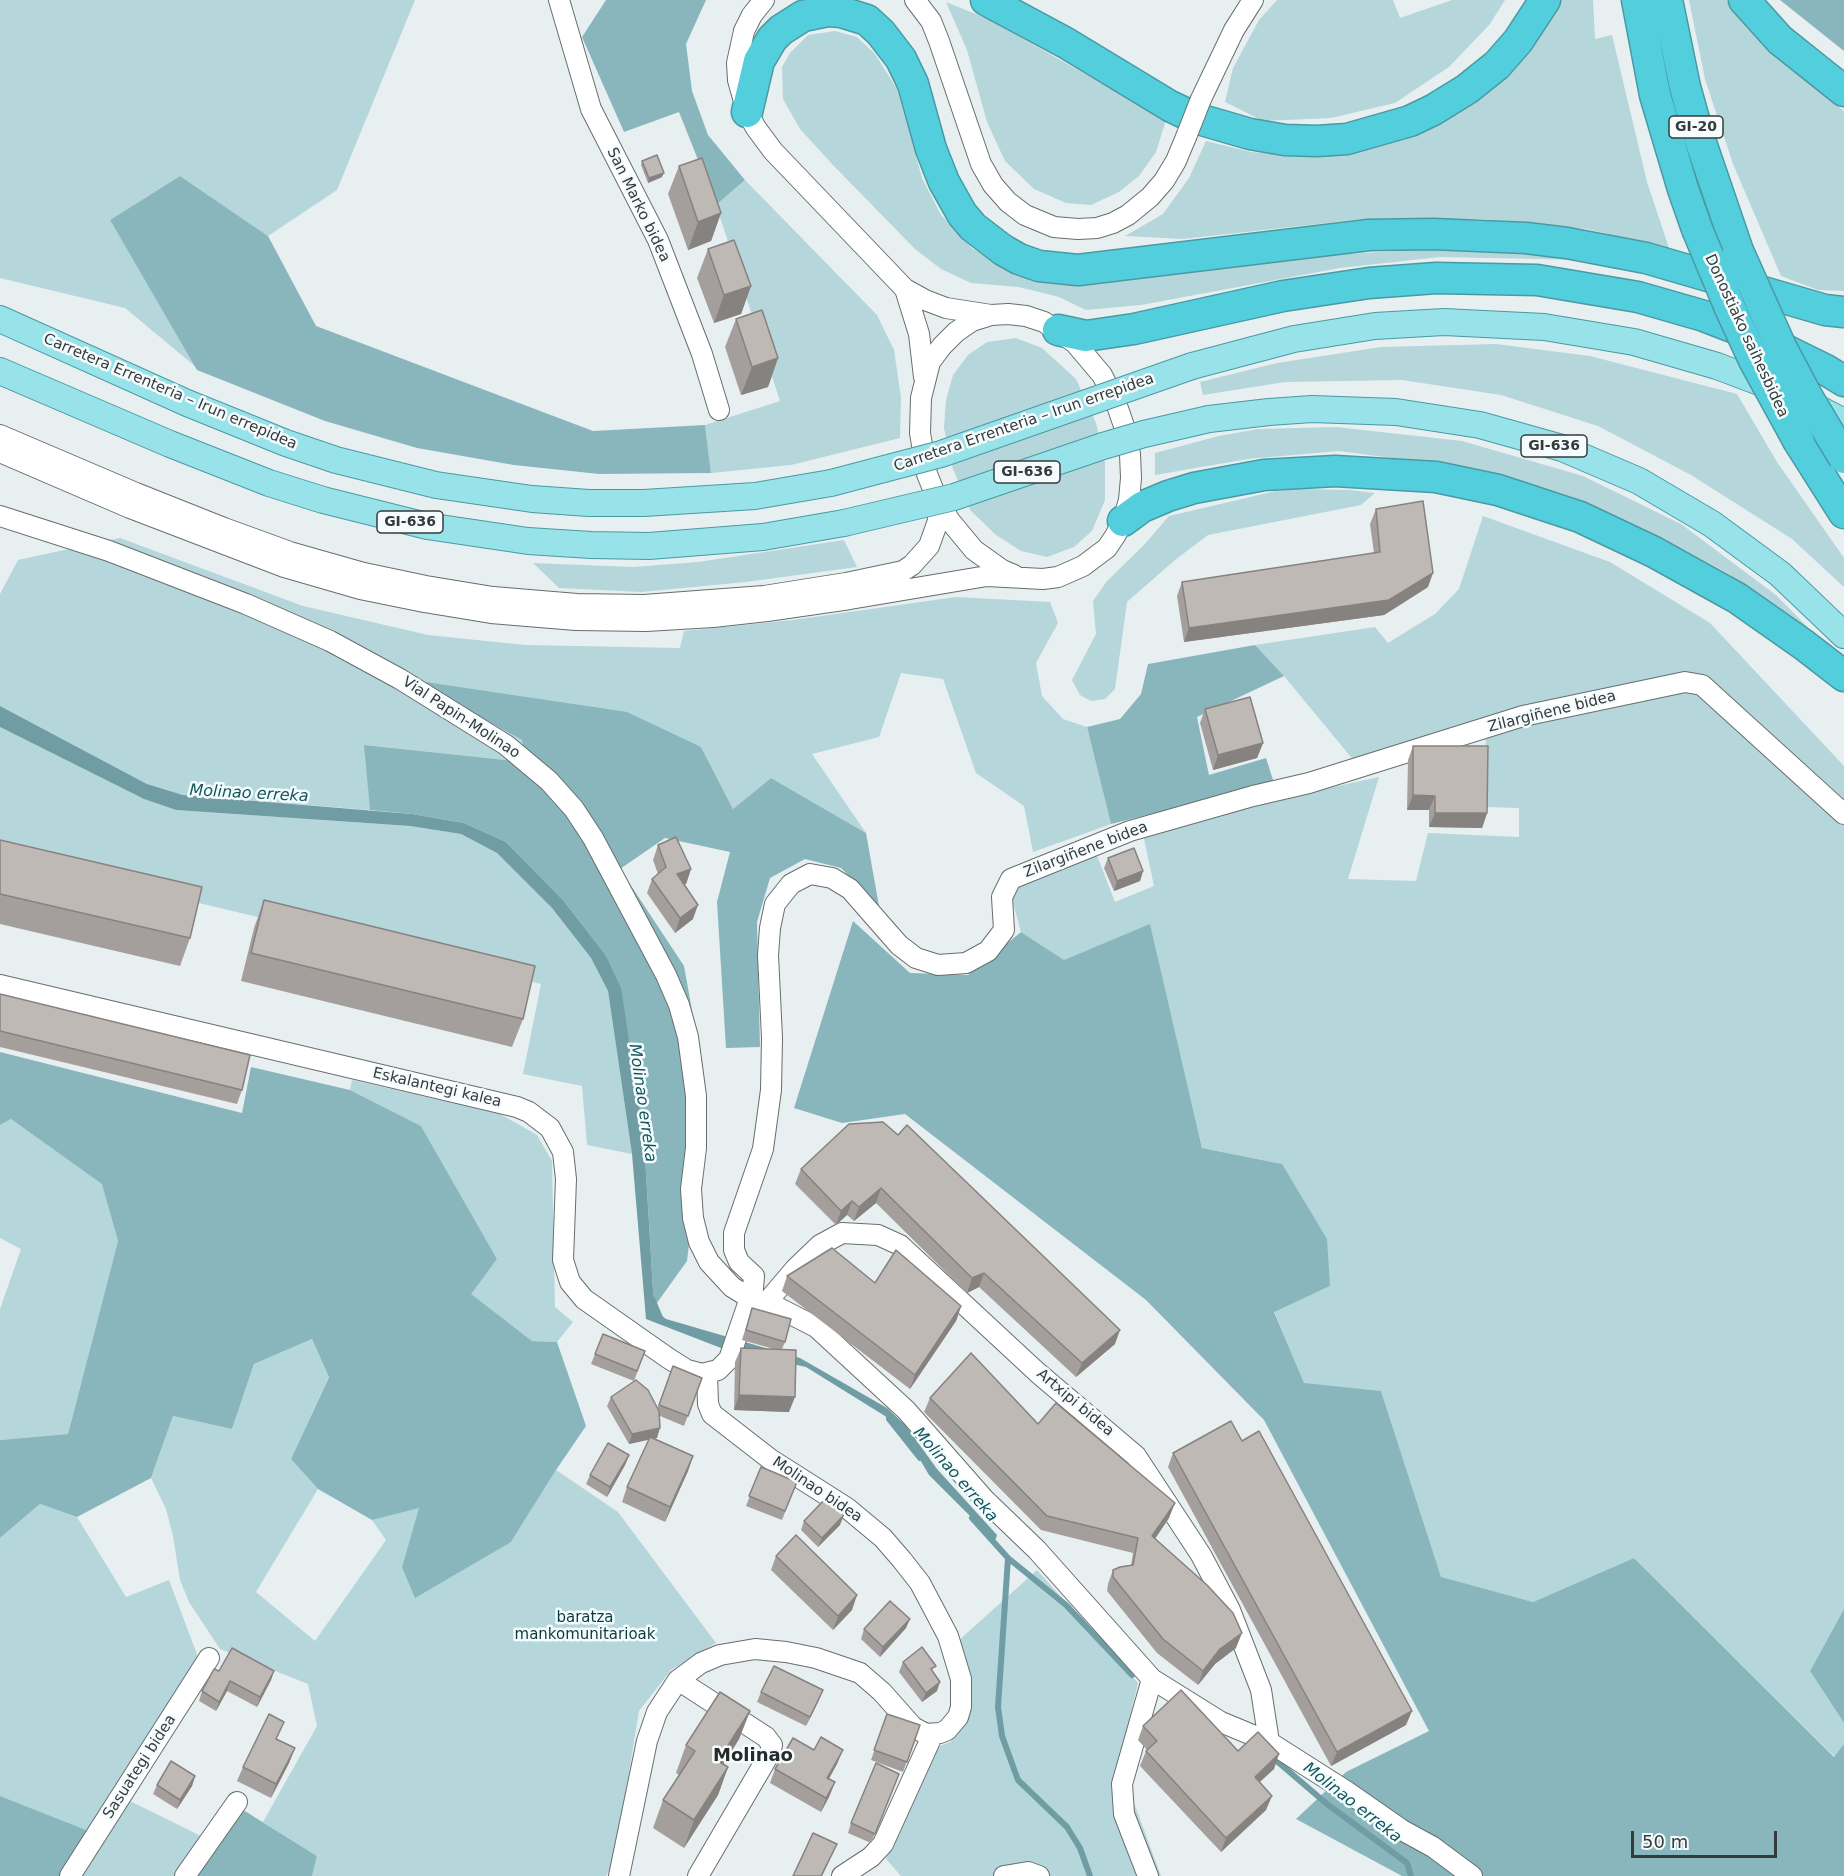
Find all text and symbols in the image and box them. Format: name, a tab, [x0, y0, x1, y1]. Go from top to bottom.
road number: GI-20	[1669, 116, 1723, 138]
street label: San Marko bidea	[603, 145, 673, 265]
street label: Donostiako saihesbidea	[1700, 252, 1792, 420]
street label: Carretera Errenteria – Irun errepidea	[41, 330, 299, 454]
street label: Carretera Errenteria – Irun errepidea	[892, 370, 1156, 476]
road number: GI-636	[1521, 435, 1587, 457]
road number: GI-636	[994, 461, 1060, 483]
road number: GI-636	[377, 511, 443, 533]
street label: Vial Papin-Molinao	[399, 673, 523, 763]
street label: Zilargiñene bidea	[1486, 687, 1618, 737]
water label: Molinao erreka	[189, 781, 309, 807]
street label: Zilargiñene bidea	[1022, 818, 1150, 882]
water label: Molinao erreka	[624, 1043, 660, 1163]
street label: Eskalantegi kalea	[371, 1064, 503, 1112]
street label: Artxipi bidea	[1033, 1365, 1117, 1441]
water label: Molinao erreka	[909, 1424, 1001, 1526]
street label: Molinao bidea	[769, 1453, 865, 1527]
park label: baratza mankomunitarioak	[515, 1609, 655, 1644]
street label: Sasuategi bidea	[100, 1712, 180, 1822]
district label: Molinao	[713, 1745, 793, 1767]
water label: Molinao erreka	[1299, 1759, 1405, 1847]
scale bar	[1634, 1819, 1780, 1857]
text: 50 m	[1642, 1831, 1688, 1852]

